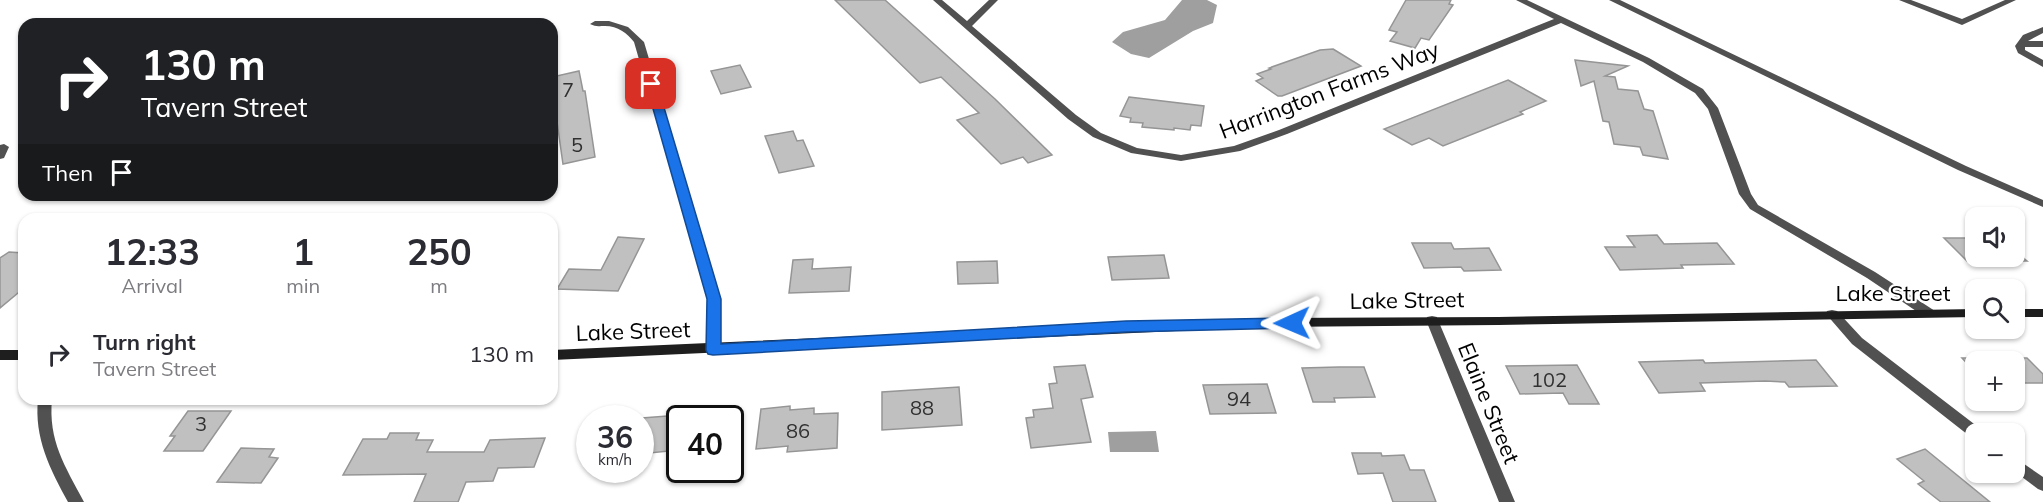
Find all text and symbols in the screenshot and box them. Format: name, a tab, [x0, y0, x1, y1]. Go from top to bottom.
street label: Harrington Farms Way	[1215, 35, 1443, 145]
text: 130 m	[141, 38, 266, 91]
icon: right	[42, 42, 120, 120]
pin	[625, 58, 676, 109]
icon: arrive	[634, 67, 667, 100]
house number: 7	[562, 77, 574, 102]
text: Tavern Street	[141, 90, 307, 124]
house number: 5	[571, 132, 583, 157]
icon: arrive	[105, 156, 138, 189]
text: Then	[42, 159, 93, 187]
map controls	[1965, 207, 2025, 483]
button: sound	[1965, 207, 2025, 267]
text: 12:33	[104, 229, 200, 274]
text: 1	[292, 229, 314, 274]
text: 250	[407, 229, 472, 274]
text: Arrival	[122, 273, 183, 298]
text: min	[286, 273, 320, 298]
text: m	[430, 273, 448, 298]
street label: Lake Street	[1836, 279, 1951, 307]
button: search	[1965, 279, 2025, 339]
street label: Lake Street	[1349, 285, 1465, 315]
position arrow	[1260, 291, 1324, 355]
street label: Lake Street	[575, 315, 691, 347]
text: Turn right	[93, 328, 196, 356]
icon: right	[42, 338, 75, 371]
street label: Elaine Street	[1452, 338, 1526, 468]
text: 130 m	[469, 340, 534, 368]
button: +	[1965, 351, 2025, 411]
text: Tavern Street	[93, 356, 216, 381]
house number: 102	[1531, 367, 1567, 392]
house number: 94	[1227, 386, 1251, 411]
house number: 88	[910, 395, 934, 420]
speed limit sign: 40	[666, 405, 744, 483]
house number: 3	[195, 411, 207, 436]
text: 36	[597, 418, 633, 456]
house number: 86	[786, 418, 810, 443]
button: −	[1965, 423, 2025, 483]
text: km/h	[598, 450, 632, 469]

